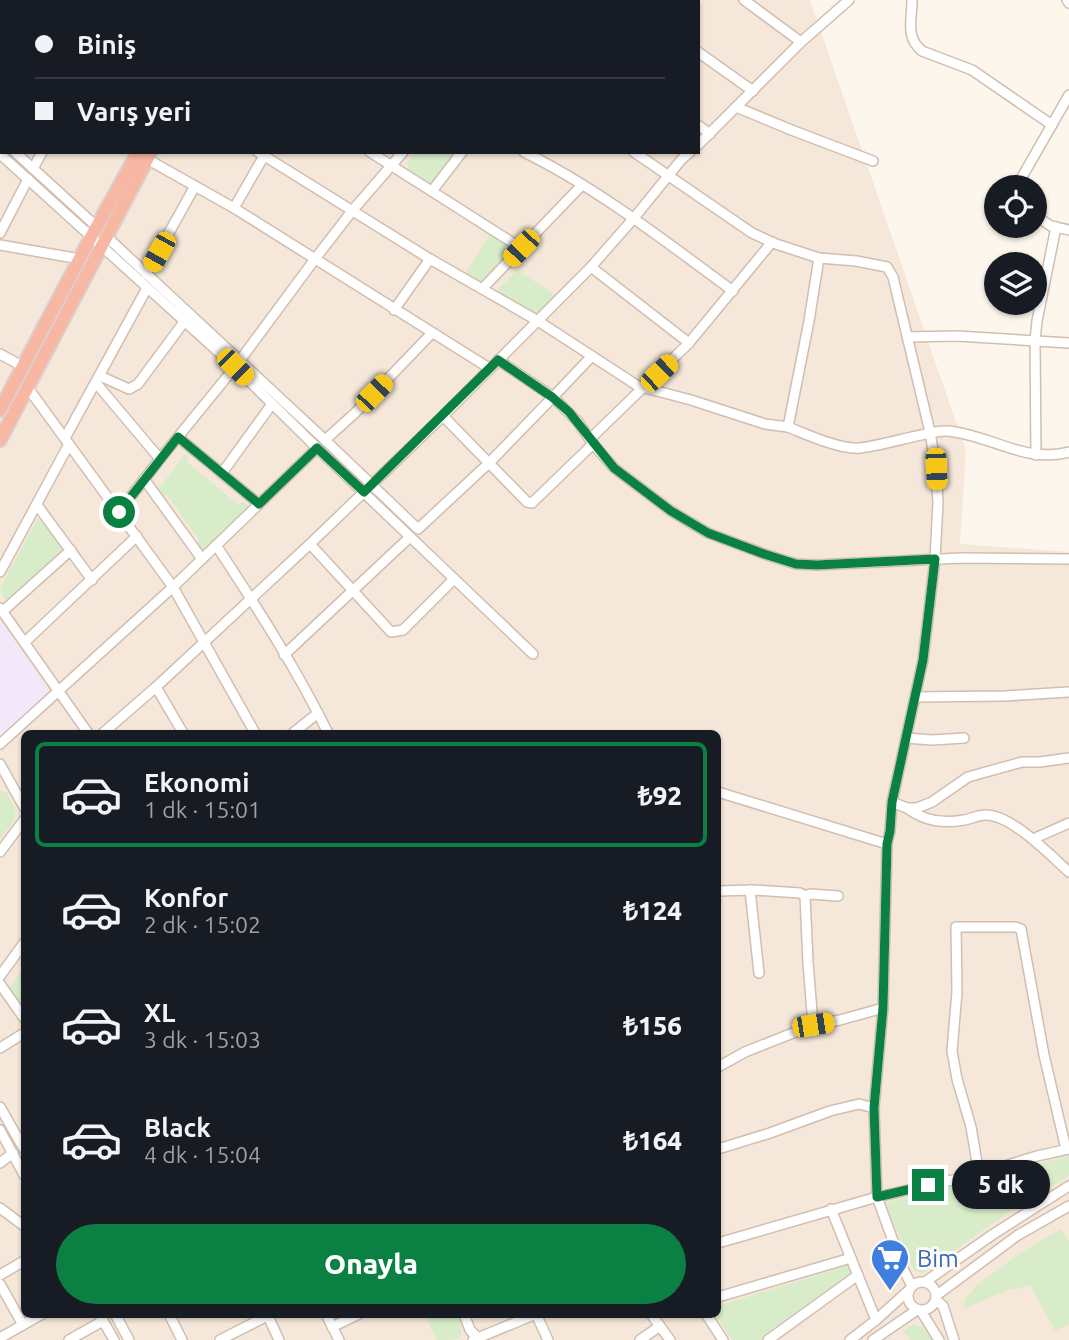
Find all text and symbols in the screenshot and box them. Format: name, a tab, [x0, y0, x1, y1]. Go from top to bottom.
text: Biniş	[77, 30, 136, 59]
text: Varış yeri	[77, 97, 191, 126]
map controls	[984, 175, 1047, 315]
button: locate	[984, 175, 1047, 238]
car	[499, 225, 544, 271]
car	[140, 229, 179, 275]
button: layers	[984, 252, 1047, 315]
car	[213, 345, 258, 389]
car	[637, 351, 682, 395]
car	[352, 371, 397, 415]
car	[925, 447, 948, 491]
route start	[103, 496, 135, 528]
icon: car	[60, 763, 123, 826]
text: Ekonomi	[144, 768, 249, 797]
text: ₺92	[638, 781, 682, 810]
text: 1 dk · 15:01	[144, 797, 261, 822]
icon: car	[60, 878, 123, 941]
text: Konfor	[144, 883, 228, 912]
text: ₺124	[623, 896, 682, 925]
text: 2 dk · 15:02	[144, 912, 261, 937]
icon: car	[60, 993, 123, 1056]
text: XL	[144, 998, 175, 1027]
text: ₺156	[623, 1011, 682, 1040]
car	[791, 1011, 836, 1039]
text: 3 dk · 15:03	[144, 1027, 261, 1052]
icon: car	[60, 1108, 123, 1171]
text: Black	[144, 1113, 211, 1142]
text: ₺164	[623, 1126, 682, 1155]
text: 4 dk · 15:04	[144, 1142, 261, 1167]
callout: 5 dk	[953, 1160, 1050, 1210]
route end	[912, 1169, 944, 1201]
text: 5 dk	[978, 1172, 1024, 1197]
button: Onayla	[56, 1224, 686, 1304]
supermarket icon: Bim	[869, 1237, 911, 1292]
place label: Bim	[917, 1245, 959, 1272]

